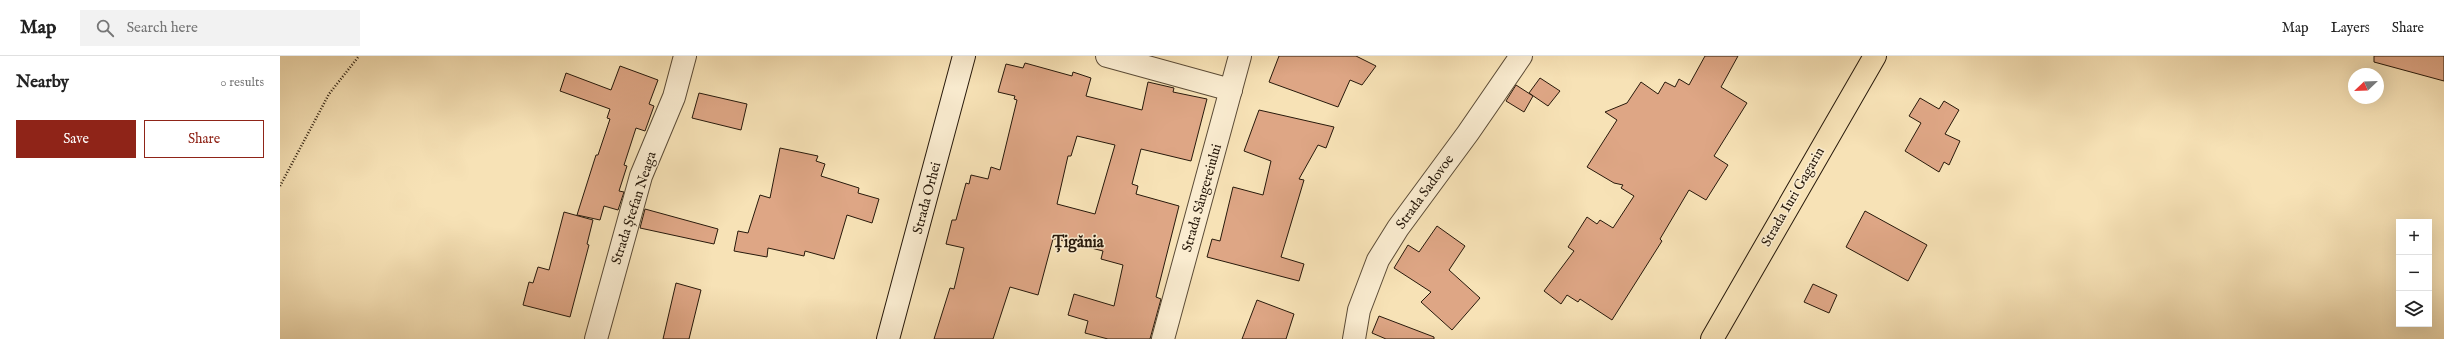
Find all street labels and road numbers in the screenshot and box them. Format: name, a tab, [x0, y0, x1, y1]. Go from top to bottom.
street label: Strada Sângereiului	[1178, 142, 1226, 254]
street label: Strada Iuri Gagarin	[1757, 144, 1829, 250]
street label: Strada Ștefan Neaga	[607, 148, 661, 267]
street label: Strada Sadovoe	[1392, 151, 1458, 233]
street label: Strada Orhei	[909, 160, 945, 236]

